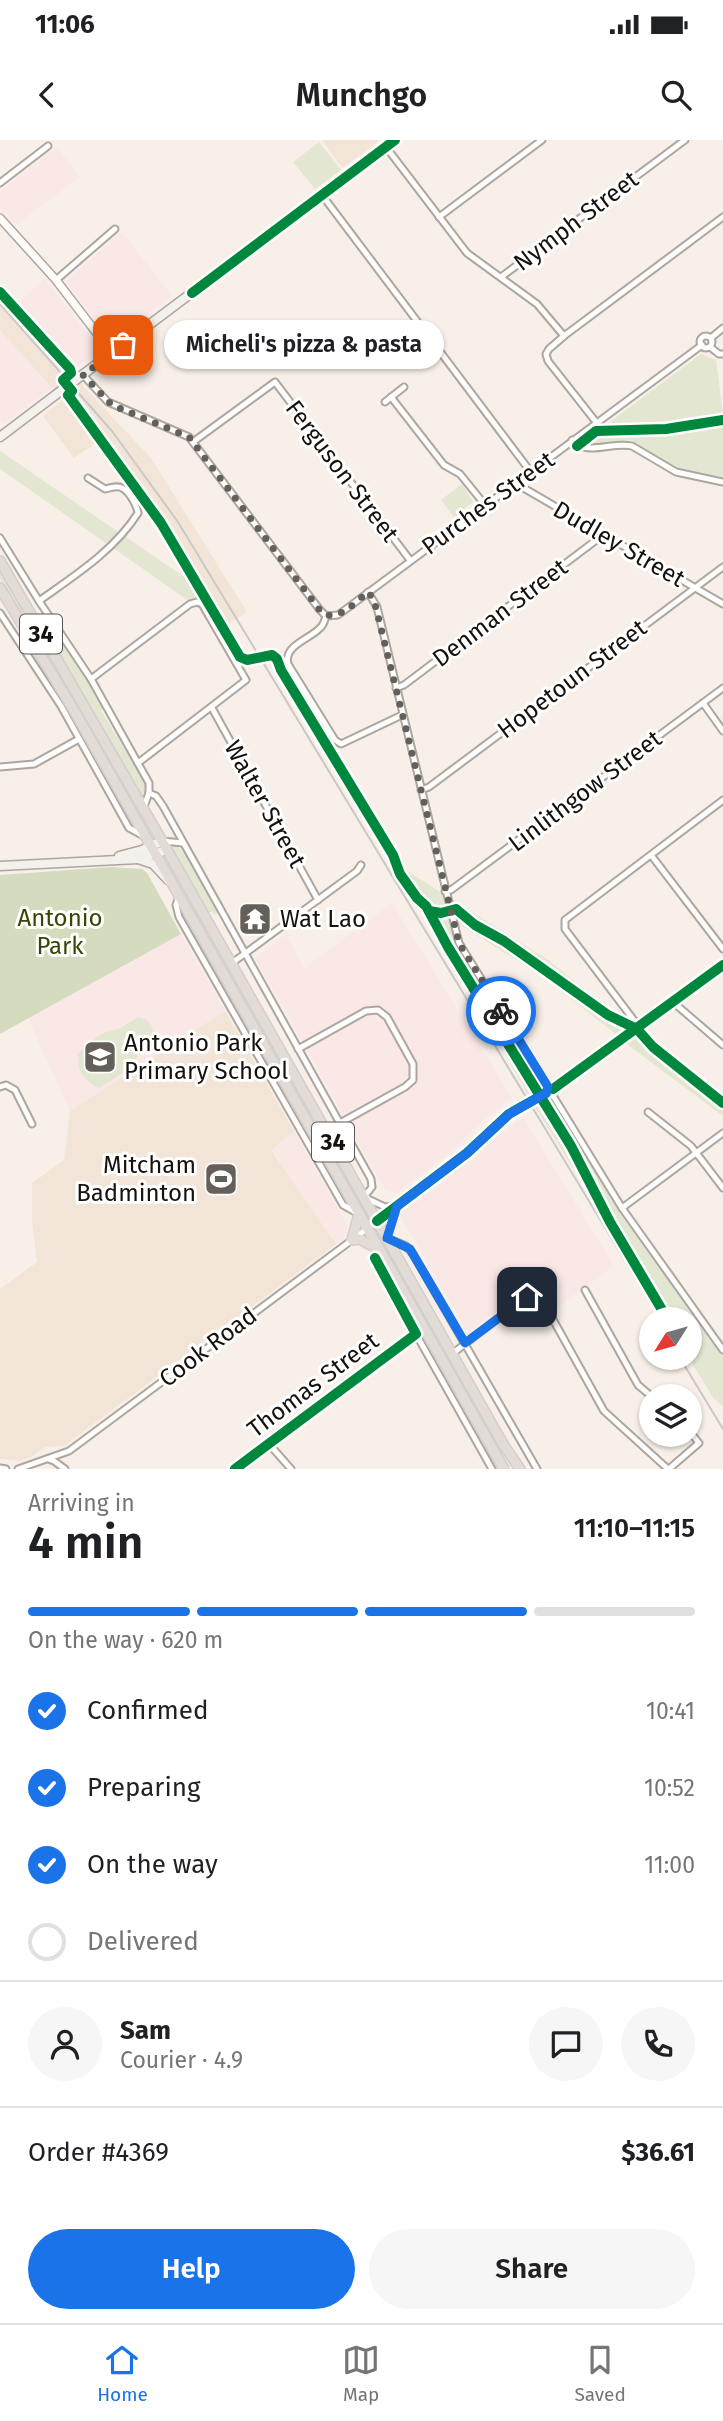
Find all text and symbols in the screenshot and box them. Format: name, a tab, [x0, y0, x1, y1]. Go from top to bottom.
text: 11:06	[35, 9, 95, 40]
icon: back	[28, 76, 66, 114]
text: Munchgo	[296, 76, 427, 114]
icon: search	[657, 76, 695, 114]
street label: Nymph Street	[508, 165, 644, 277]
pin	[93, 315, 153, 375]
callout: Micheli's pizza & pasta	[165, 320, 445, 370]
icon: bag	[104, 326, 142, 364]
text: Micheli's pizza & pasta	[186, 330, 422, 358]
street label: Ferguson Street	[280, 395, 405, 548]
street label: Purches Street	[416, 445, 560, 560]
street label: Dudley Street	[548, 495, 690, 593]
street label: Denman Street	[427, 553, 573, 673]
road number: 34	[20, 614, 62, 654]
street label: Hopetoun Street	[492, 614, 652, 744]
street label: Linlithgow Street	[503, 724, 667, 858]
street label: Walter Street	[219, 736, 312, 873]
temple icon: Wat Lao	[236, 900, 274, 938]
park label: Antonio Park	[18, 904, 102, 960]
place label: Wat Lao	[280, 905, 366, 933]
courier	[466, 976, 536, 1046]
icon: bike	[482, 992, 520, 1030]
place label: Antonio Park Primary School	[124, 1029, 288, 1085]
school or university icon: Antonio Park Primary School	[81, 1038, 119, 1076]
road number: 34	[312, 1122, 354, 1161]
place label: Mitcham Badminton	[76, 1151, 196, 1207]
sports icon: Mitcham Badminton	[202, 1160, 240, 1198]
pin	[497, 1267, 557, 1327]
icon: home	[508, 1278, 546, 1316]
street label: Cook Road	[154, 1301, 262, 1393]
north arrow	[639, 1307, 702, 1370]
map controls	[639, 1307, 702, 1447]
street label: Thomas Street	[242, 1327, 384, 1443]
button: layers	[639, 1384, 702, 1447]
text: Arriving in	[28, 1489, 135, 1517]
text: 11:10–11:15	[574, 1513, 695, 1544]
text: 4 min	[28, 1515, 143, 1570]
text: On the way · 620 m	[28, 1626, 223, 1654]
icon: check	[28, 1692, 66, 1730]
text: Confirmed	[87, 1695, 208, 1726]
text: 10:41	[646, 1697, 695, 1725]
icon: check	[28, 1769, 66, 1807]
text: Preparing	[87, 1772, 200, 1803]
text: 10:52	[644, 1774, 695, 1802]
icon: check	[28, 1846, 66, 1884]
text: On the way	[87, 1849, 218, 1880]
text: 11:00	[644, 1851, 695, 1879]
text: Delivered	[87, 1926, 199, 1957]
button: person	[28, 2007, 102, 2081]
button: chat	[529, 2007, 603, 2081]
button: phone	[621, 2007, 695, 2081]
text: Sam	[120, 2015, 171, 2046]
text: Courier · 4.9	[120, 2046, 243, 2074]
text: Order #4369	[28, 2137, 169, 2168]
text: $36.61	[621, 2137, 695, 2168]
button: Help	[28, 2229, 355, 2309]
button: Share	[369, 2229, 695, 2309]
tab: Home	[97, 2341, 148, 2406]
tab: Map	[342, 2341, 380, 2406]
tab: Saved	[574, 2341, 626, 2406]

